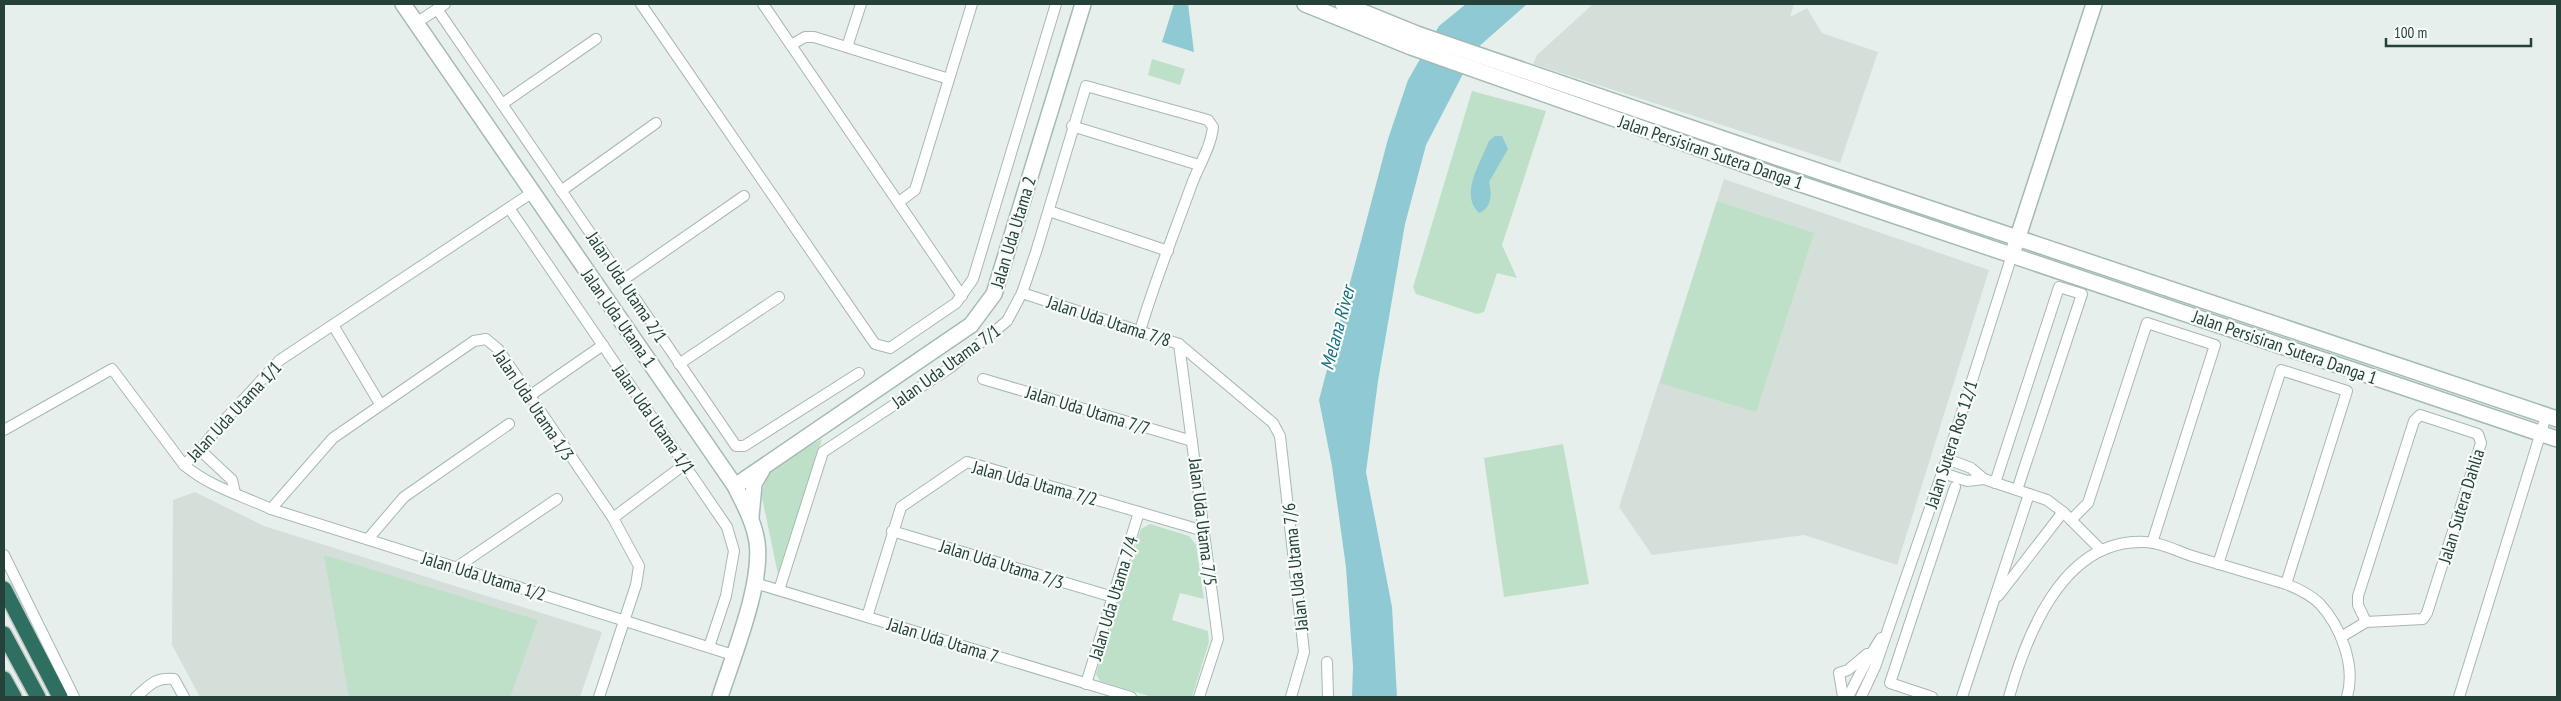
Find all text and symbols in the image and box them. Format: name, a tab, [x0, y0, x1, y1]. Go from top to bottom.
scale bar	[2386, 15, 2531, 47]
text: 100 m	[2394, 23, 2427, 42]
street label: Jalan Persisiran Sutera Danga 1	[1615, 109, 1806, 194]
street label: Jalan Uda Utama 2	[985, 174, 1041, 291]
street label: Jalan Uda Utama 2/1	[581, 226, 672, 347]
street label: Jalan Uda Utama 1	[576, 263, 661, 372]
water label: Melana River	[1314, 281, 1360, 372]
street label: Jalan Uda Utama 7/8	[1043, 290, 1174, 352]
street label: Jalan Persisiran Sutera Danga 1	[2189, 304, 2380, 389]
street label: Jalan Uda Utama 7/1	[886, 319, 1005, 414]
street label: Jalan Uda Utama 1/3	[488, 344, 579, 465]
street label: Jalan Uda Utama 1/1	[181, 356, 286, 467]
street label: Jalan Uda Utama 1/1	[607, 359, 700, 478]
street label: Jalan Sutera Ros 12/1	[1919, 377, 1983, 512]
street label: Jalan Uda Utama 7/7	[1022, 380, 1153, 440]
street label: Jalan Sutera Dahlia	[2432, 446, 2489, 567]
street label: Jalan Uda Utama 7/2	[969, 455, 1100, 511]
street label: Jalan Uda Utama 7/5	[1184, 456, 1222, 587]
street label: Jalan Uda Utama 7/6	[1277, 502, 1313, 633]
street label: Jalan Uda Utama 7/4	[1083, 533, 1143, 664]
street label: Jalan Uda Utama 7/3	[936, 534, 1067, 594]
street label: Jalan Uda Utama 1/2	[418, 546, 549, 606]
street label: Jalan Uda Utama 7	[884, 612, 1001, 668]

